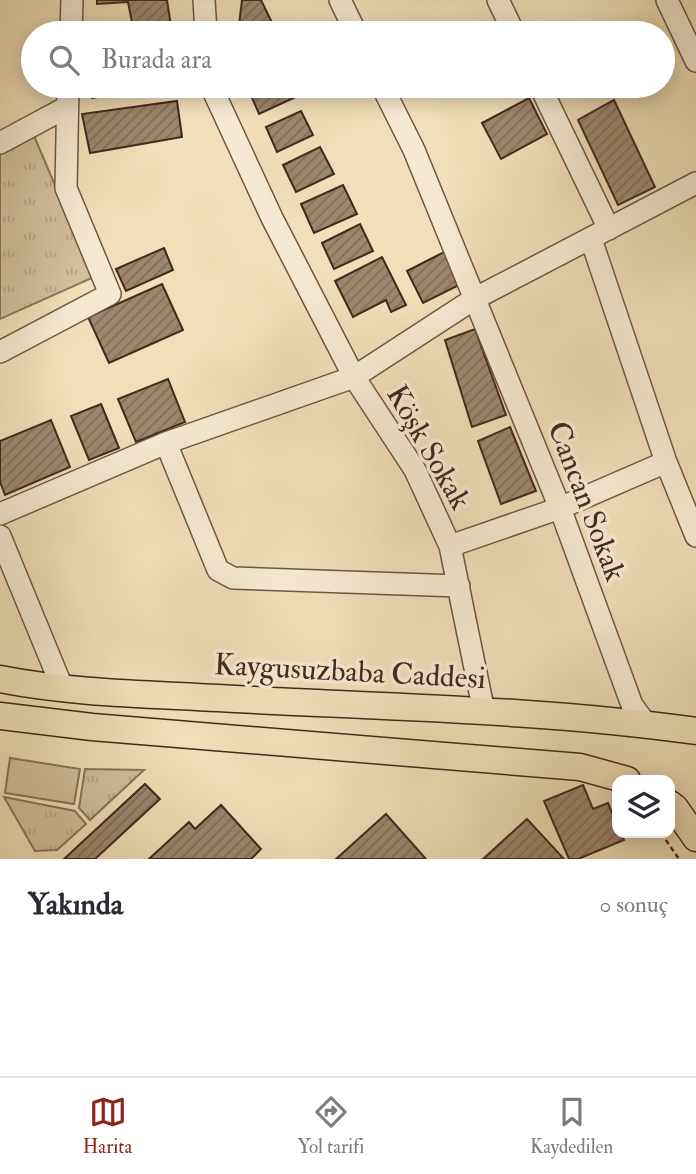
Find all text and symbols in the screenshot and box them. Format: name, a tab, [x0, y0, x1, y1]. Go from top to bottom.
search box	[21, 21, 675, 98]
icon: search	[45, 41, 83, 79]
text: Burada ara	[101, 44, 212, 76]
street label: Köşk Sokak	[378, 378, 479, 516]
street label: Cancan Sokak	[539, 416, 634, 586]
street label: Kaygusuzbaba Caddesi	[213, 646, 487, 697]
map controls	[612, 775, 675, 838]
button: layers	[612, 775, 675, 838]
text: Yakında	[28, 886, 123, 923]
text: 0 sonuç	[600, 890, 668, 919]
tab: Harita	[83, 1093, 132, 1159]
tab: Yol tarifi	[298, 1093, 364, 1159]
tab: Kaydedilen	[530, 1093, 613, 1159]

